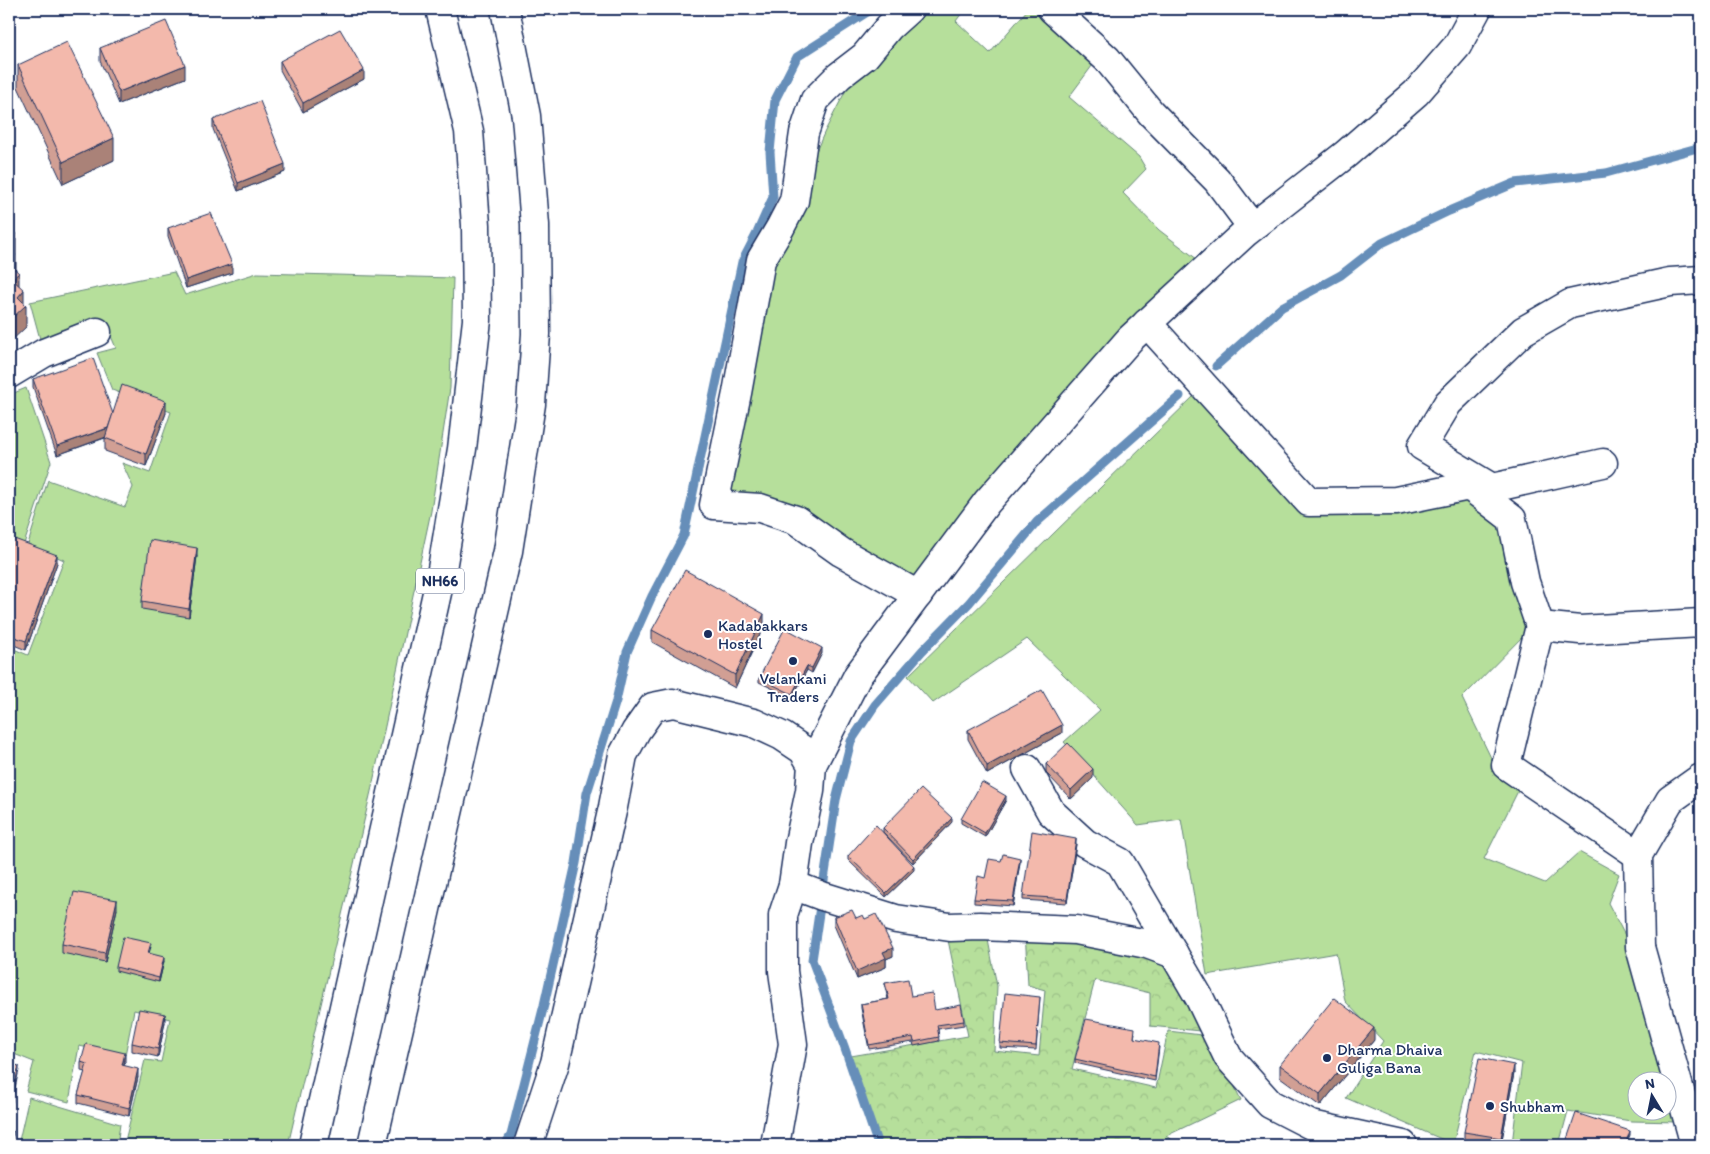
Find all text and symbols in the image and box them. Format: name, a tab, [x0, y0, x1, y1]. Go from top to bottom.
road number: NH66	[416, 568, 464, 594]
place label: Kadabakkars Hostel	[718, 616, 808, 653]
marker: Kadabakkars Hostel	[702, 628, 714, 640]
marker: Velankani Traders	[787, 655, 799, 667]
place label: Velankani Traders	[759, 669, 827, 706]
place label: Dharma Dhaiva Guliga Bana	[1337, 1040, 1443, 1077]
marker: Dharma Dhaiva Guliga Bana	[1321, 1052, 1333, 1064]
north arrow	[1628, 1072, 1678, 1122]
text: N	[1644, 1074, 1656, 1093]
place label: Shubham	[1500, 1097, 1565, 1116]
marker: Shubham	[1484, 1100, 1496, 1112]

